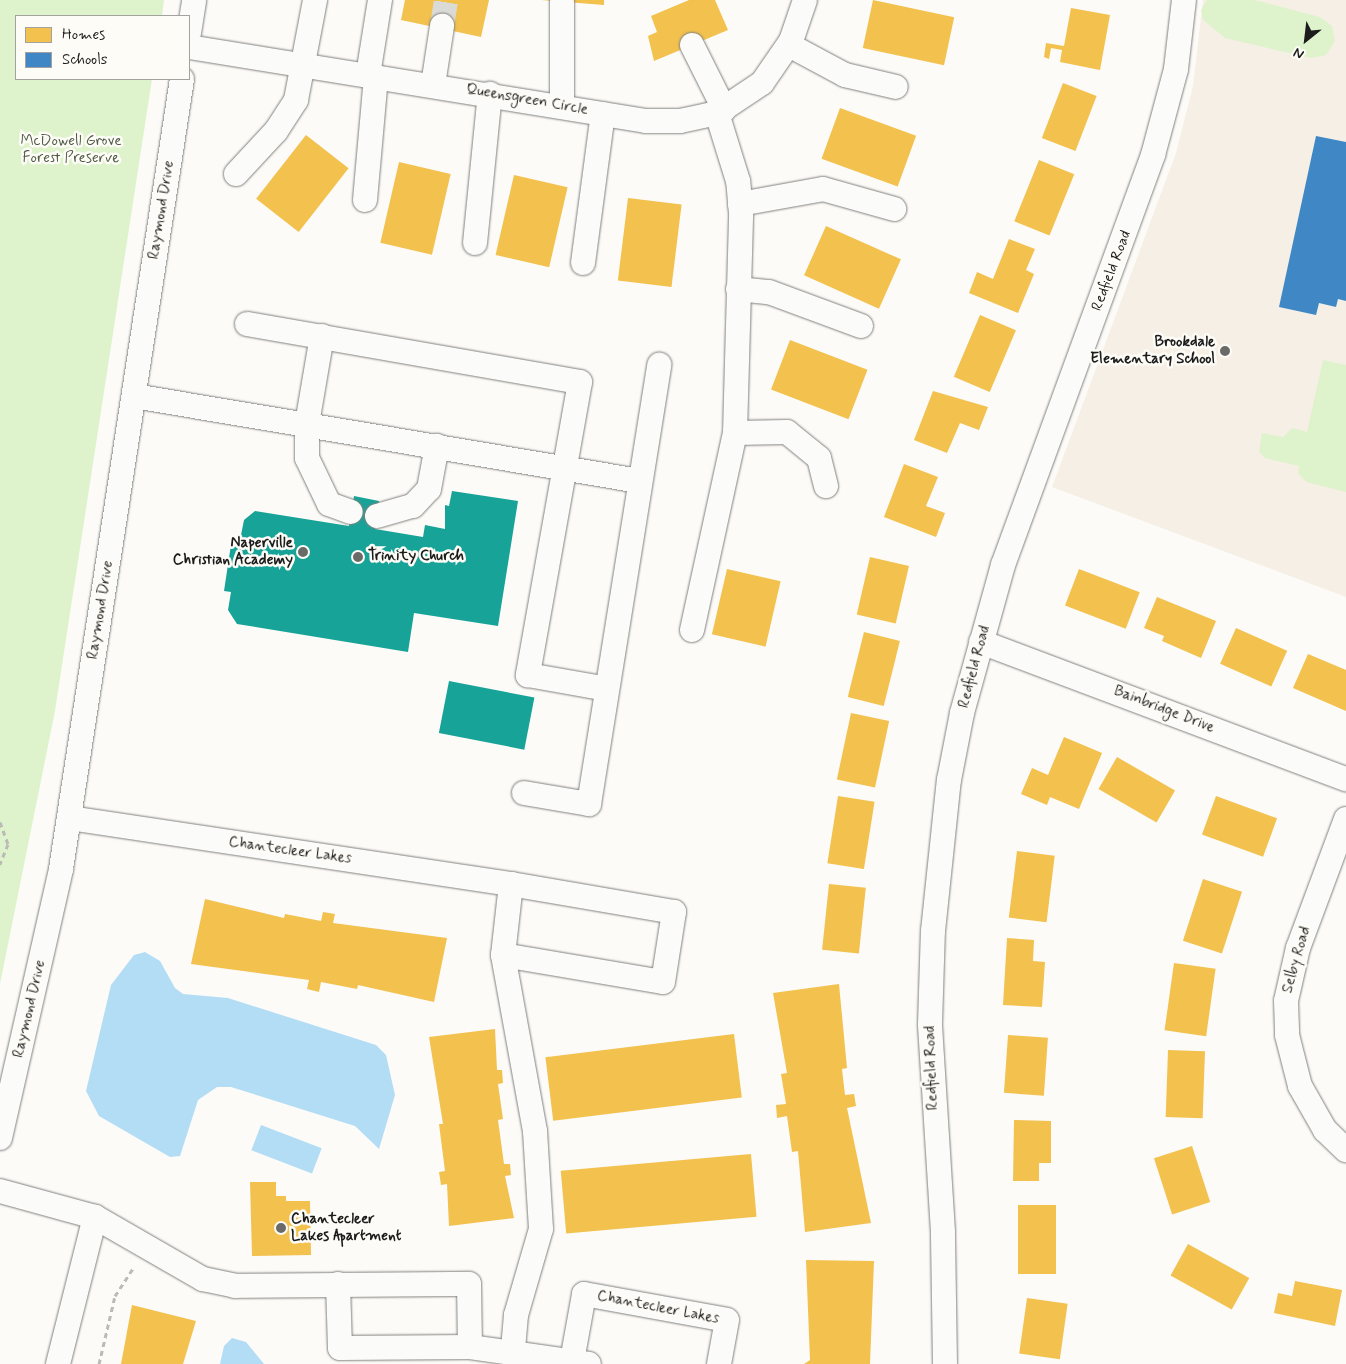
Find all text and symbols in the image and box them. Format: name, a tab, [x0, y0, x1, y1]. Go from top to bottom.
legend	[15, 15, 190, 80]
north arrow	[1281, 15, 1331, 65]
text: Homes	[62, 25, 105, 45]
text: N	[1290, 43, 1307, 63]
text: Schools	[62, 50, 108, 70]
street label: Queensgreen Circle	[465, 80, 589, 120]
park label: McDowell Grove Forest Preserve	[20, 132, 122, 167]
street label: Raymond Drive	[145, 160, 179, 260]
street label: Redfield Road	[1089, 229, 1135, 313]
place label: Brookdale Elementary School	[1090, 333, 1215, 368]
marker: Brookdale Elementary School	[1219, 345, 1231, 357]
place label: Naperville Christian Academy	[170, 534, 293, 569]
marker: Naperville Christian Academy	[297, 546, 309, 558]
place label: Trinity Church	[368, 548, 468, 566]
marker: Trinity Church	[352, 551, 364, 563]
street label: Raymond Drive	[84, 560, 118, 660]
street label: Redfield Road	[955, 624, 995, 710]
street label: Bainbridge Drive	[1111, 683, 1217, 737]
street label: Chantecleer Lakes	[227, 833, 353, 869]
street label: Selby Road	[1279, 925, 1315, 995]
street label: Raymond Drive	[10, 959, 50, 1059]
street label: Redfield Road	[922, 1026, 942, 1110]
place label: Chantecleer Lakes Apartment	[291, 1210, 401, 1245]
marker: Chantecleer Lakes Apartment	[275, 1222, 287, 1234]
street label: Chantecleer Lakes	[595, 1287, 721, 1329]

